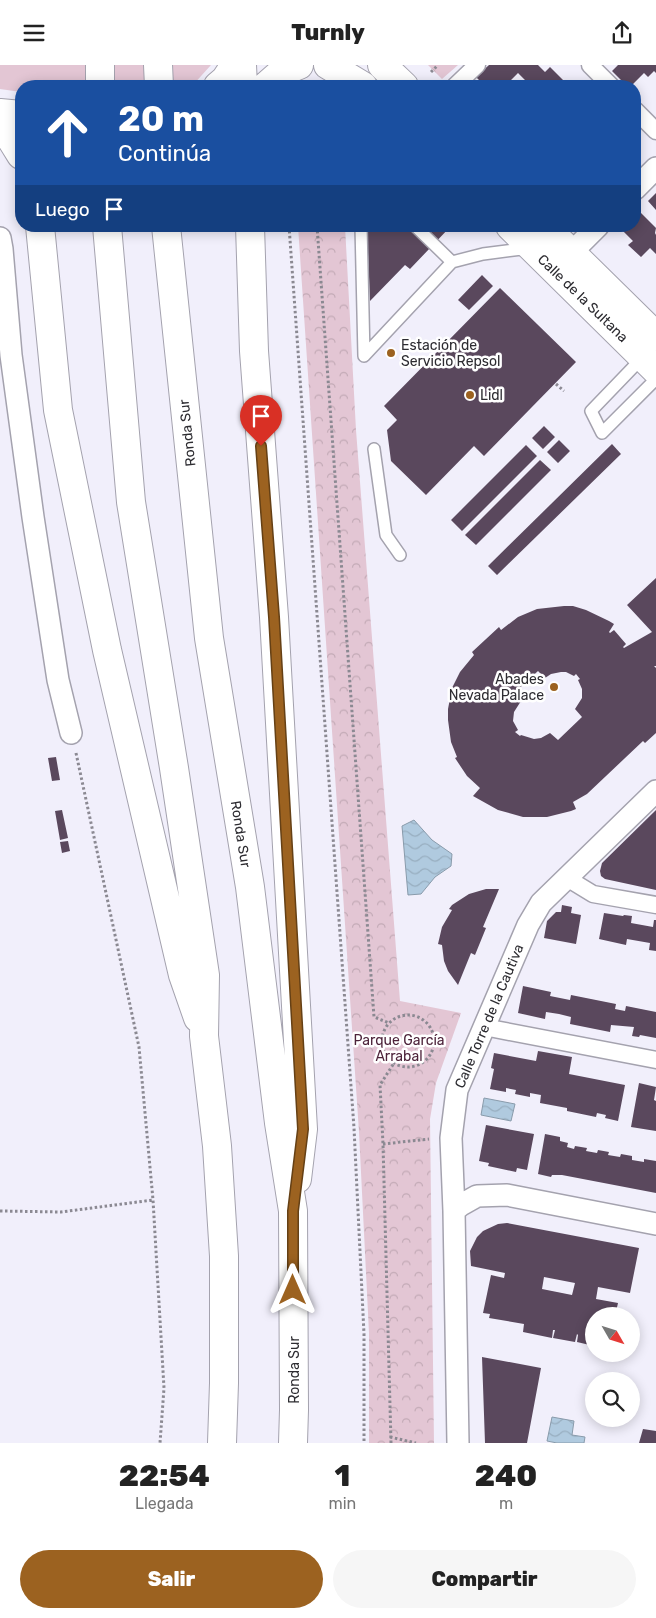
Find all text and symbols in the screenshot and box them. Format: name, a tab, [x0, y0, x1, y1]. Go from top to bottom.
icon: menu	[20, 19, 48, 47]
text: Turnly	[291, 19, 365, 46]
icon: share	[608, 19, 636, 47]
text: 20 m	[118, 98, 204, 140]
icon: ahead	[35, 100, 100, 165]
text: Continúa	[118, 140, 211, 167]
icon: arrive	[100, 195, 128, 223]
text: Luego	[35, 198, 90, 221]
street label: Calle de la Sultana	[534, 251, 631, 346]
place label: Estación de Servicio Repsol	[401, 337, 500, 370]
marker: Estación de Servicio Repsol	[385, 347, 397, 359]
place label: Lidl	[480, 387, 503, 404]
marker: Lidl	[464, 389, 476, 401]
pin	[240, 395, 282, 446]
street label: Ronda Sur	[175, 398, 199, 467]
icon: arrive	[247, 402, 275, 430]
place label: Abades Nevada Palace	[449, 671, 544, 704]
marker: Abades Nevada Palace	[548, 681, 560, 693]
street label: Ronda Sur	[227, 799, 254, 869]
street label: Calle Torre de la Cautiva	[451, 942, 528, 1091]
park label: Parque García Arrabal	[353, 1032, 445, 1065]
position arrow	[266, 1263, 318, 1315]
north arrow	[585, 1307, 640, 1363]
map controls	[585, 1307, 640, 1427]
street label: Ronda Sur	[286, 1336, 303, 1404]
button: search	[585, 1372, 640, 1427]
text: 22:54	[119, 1458, 210, 1494]
text: 1	[334, 1458, 350, 1494]
text: 240	[475, 1458, 537, 1494]
text: Llegada	[135, 1494, 194, 1513]
text: min	[328, 1494, 356, 1513]
text: m	[499, 1494, 513, 1513]
button: Salir	[20, 1550, 323, 1608]
button: Compartir	[333, 1550, 636, 1608]

